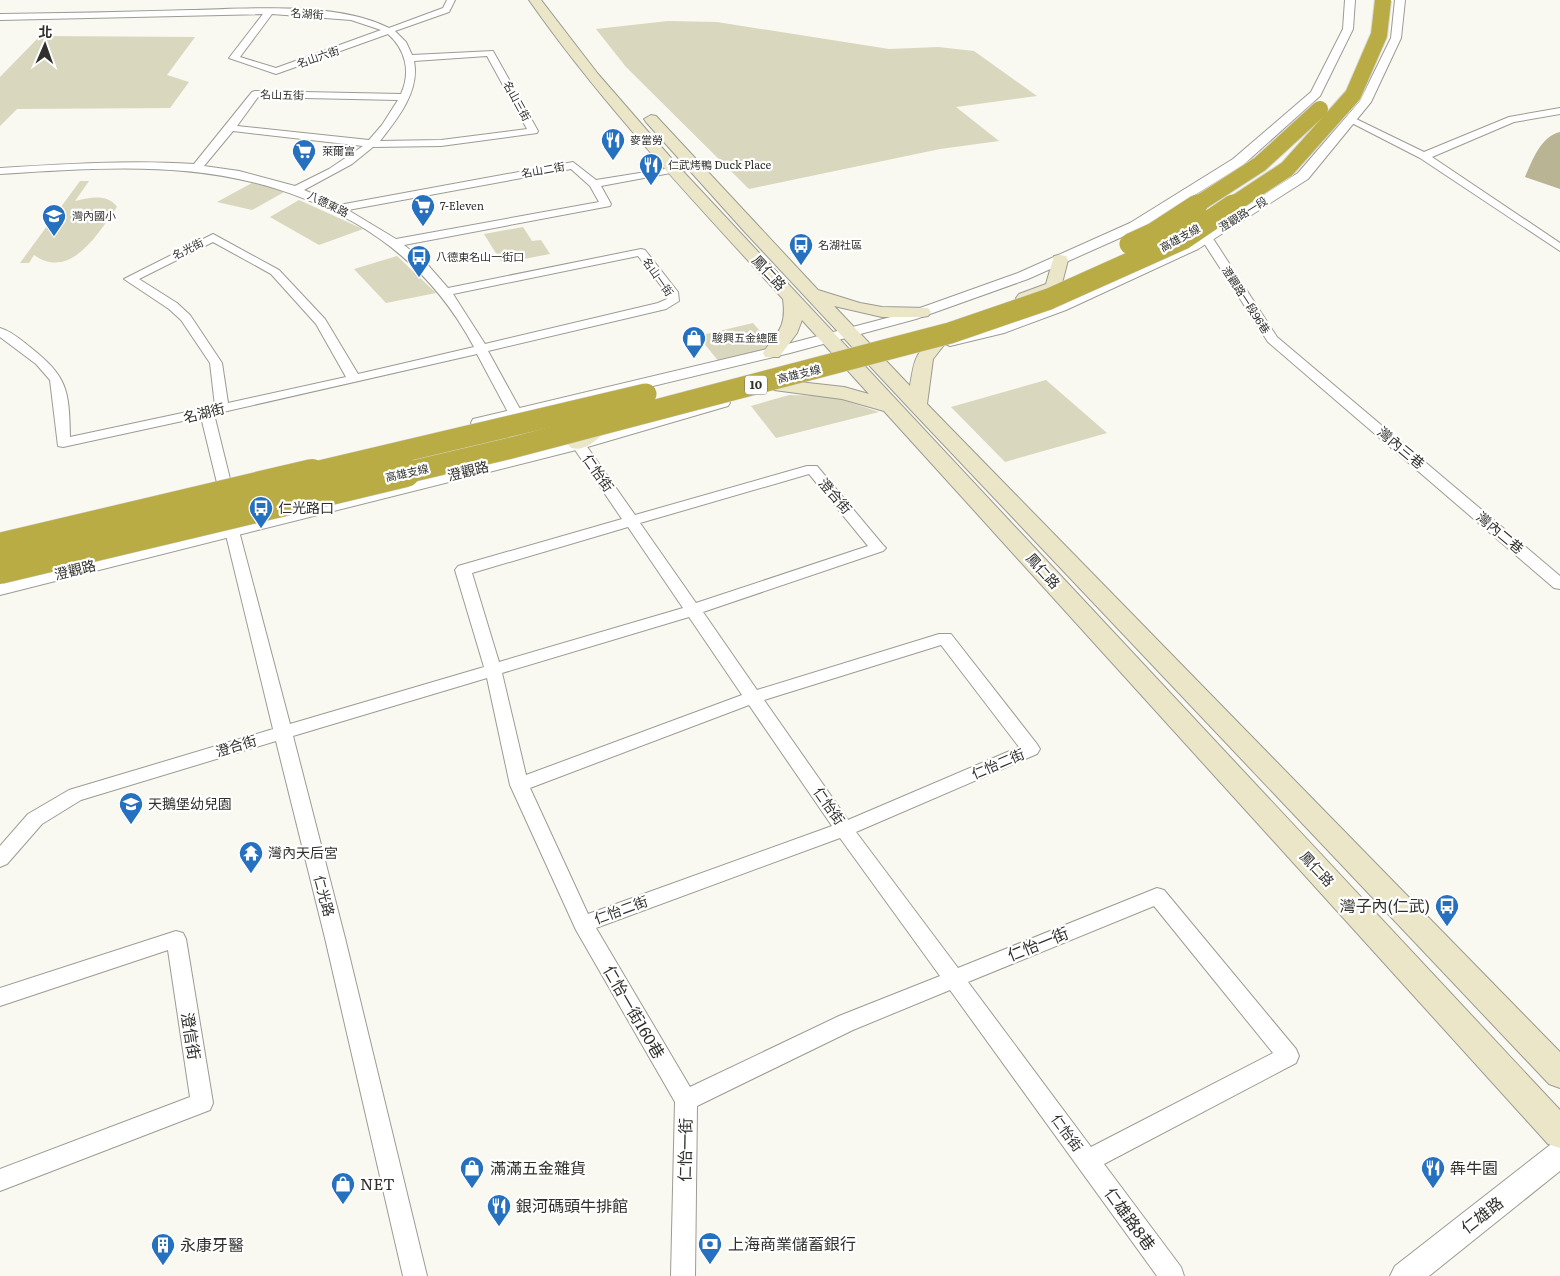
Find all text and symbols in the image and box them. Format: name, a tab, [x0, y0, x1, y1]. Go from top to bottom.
street label: 名湖街	[290, 4, 324, 22]
north arrow	[20, 20, 70, 70]
text: 北	[38, 21, 53, 41]
street label: 名山六街	[294, 41, 341, 71]
street label: 名山三街	[500, 77, 536, 124]
street label: 名山五街	[260, 86, 304, 102]
restaurant icon: 麥當勞	[600, 127, 626, 161]
place label: 麥當勞	[630, 131, 663, 147]
supermarket icon: 萊爾富	[291, 138, 317, 172]
place label: 萊爾富	[322, 142, 355, 158]
restaurant icon: 仁武烤鴨 Duck Place	[638, 152, 664, 186]
place label: 仁武烤鴨 Duck Place	[668, 156, 772, 172]
street label: 名山二街	[520, 157, 566, 181]
street label: 八德東路	[305, 186, 352, 220]
street label: 澄觀路一段	[1215, 192, 1270, 235]
supermarket icon: 7-Eleven	[410, 193, 436, 227]
place label: 7-Eleven	[440, 197, 484, 213]
school or university icon: 灣內國小	[41, 203, 67, 237]
place label: 灣內國小	[72, 207, 116, 223]
street label: 高雄支線	[1156, 219, 1203, 255]
bus stop icon: 名湖社區	[788, 232, 814, 266]
street label: 名光街	[169, 233, 206, 263]
place label: 名湖社區	[818, 236, 862, 252]
bus stop icon: 八德東名山一街口	[406, 244, 432, 278]
place label: 八德東名山一街口	[436, 248, 524, 264]
street label: 鳳仁路	[748, 250, 791, 294]
street label: 名山一街	[640, 254, 678, 299]
street label: 澄觀路一段96巷	[1219, 263, 1275, 336]
shop icon: 駿興五金總匯	[681, 325, 707, 359]
place label: 駿興五金總匯	[712, 329, 778, 345]
street label: 高雄支線	[775, 360, 822, 386]
road number: 10	[745, 376, 767, 394]
street label: 名湖街	[181, 397, 227, 427]
street label: 灣內三巷	[1374, 422, 1430, 473]
street label: 仁怡街	[579, 449, 619, 495]
street label: 澄觀路	[445, 455, 491, 485]
street label: 高雄支線	[384, 459, 430, 485]
street label: 澄合街	[814, 473, 857, 518]
bus stop icon: 仁光路口	[248, 495, 274, 529]
place label: 仁光路口	[278, 497, 334, 517]
street label: 灣內二巷	[1473, 507, 1529, 558]
street label: 鳳仁路	[1022, 548, 1065, 593]
street label: 澄觀路	[52, 554, 98, 584]
street label: 澄合街	[213, 729, 259, 761]
street label: 仁怡二街	[968, 743, 1027, 783]
street label: 仁怡街	[810, 782, 850, 828]
school or university icon: 天鵝堡幼兒園	[118, 791, 144, 825]
place label: 天鵝堡幼兒園	[148, 793, 232, 813]
temple icon: 灣內天后宮	[238, 840, 264, 874]
place label: 灣內天后宮	[268, 842, 338, 862]
street label: 鳳仁路	[1296, 846, 1339, 890]
street label: 仁光路	[310, 873, 340, 919]
street label: 仁怡二街	[591, 890, 650, 928]
place label: 灣子內(仁武)	[1339, 893, 1430, 917]
bus stop icon: 灣子內(仁武)	[1434, 893, 1460, 927]
street label: 仁怡一街	[1003, 920, 1072, 966]
street label: 仁怡一街160巷	[598, 960, 671, 1063]
street label: 澄信街	[176, 1010, 208, 1061]
street label: 仁怡街	[1047, 1110, 1088, 1155]
street label: 仁怡一街	[671, 1118, 697, 1182]
shop icon: 滿滿五金雜貨	[459, 1155, 485, 1189]
place label: 滿滿五金雜貨	[490, 1155, 586, 1179]
restaurant icon: 犇牛園	[1420, 1155, 1446, 1189]
place label: 犇牛園	[1450, 1155, 1498, 1179]
shop icon: NET	[330, 1171, 356, 1205]
place label: NET	[360, 1171, 395, 1195]
street label: 仁雄路8巷	[1100, 1182, 1162, 1255]
street label: 仁雄路	[1455, 1190, 1508, 1238]
restaurant icon: 銀河碼頭牛排館	[486, 1193, 512, 1227]
place label: 銀河碼頭牛排館	[516, 1193, 628, 1217]
bank icon: 上海商業儲蓄銀行	[697, 1231, 723, 1265]
place label: 上海商業儲蓄銀行	[728, 1231, 856, 1255]
building icon: 永康牙醫	[150, 1232, 176, 1266]
place label: 永康牙醫	[180, 1232, 244, 1256]

